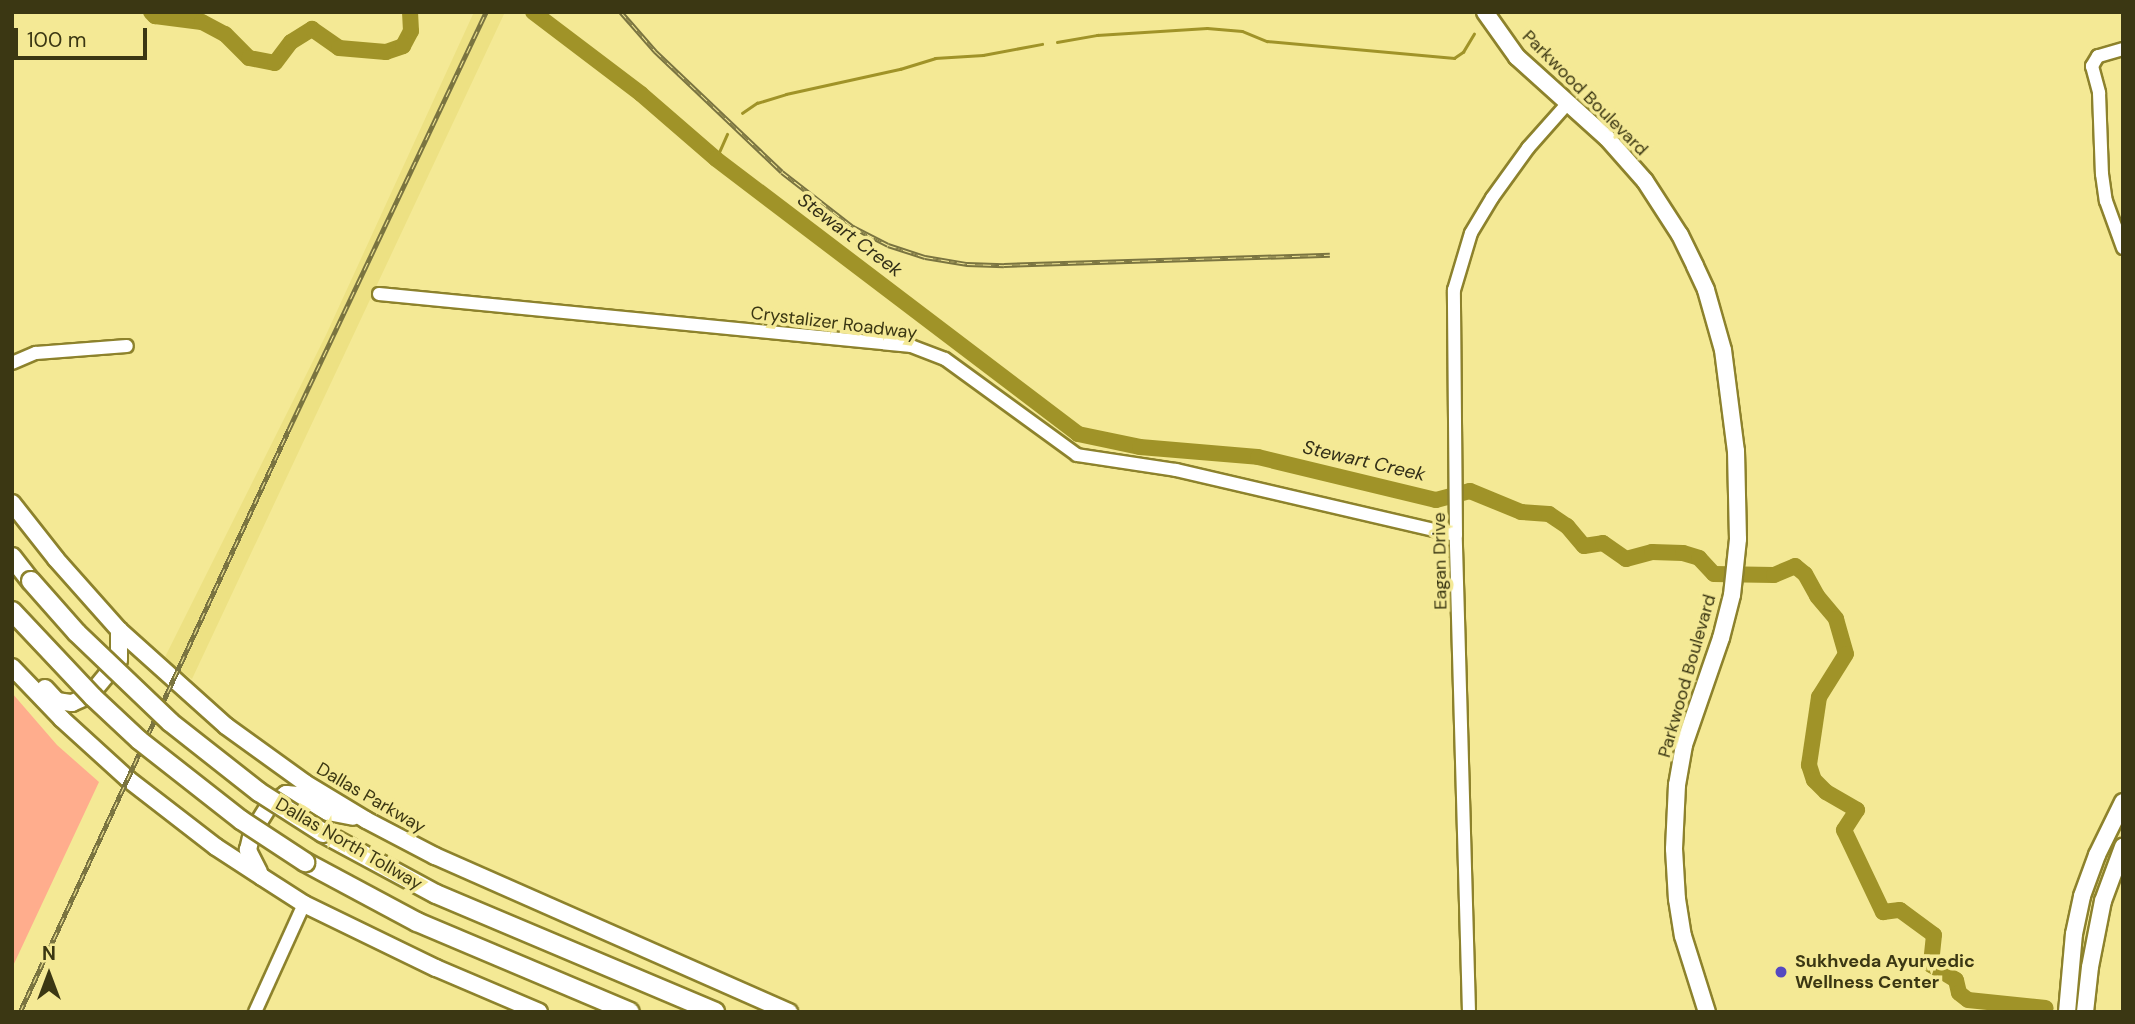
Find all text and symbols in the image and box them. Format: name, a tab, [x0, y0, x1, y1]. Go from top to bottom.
scale bar	[18, 14, 150, 58]
text: 100 m	[27, 26, 87, 54]
street label: Parkwood Boulevard	[1518, 26, 1652, 160]
water label: Stewart Creek	[793, 188, 907, 282]
street label: Crystalizer Roadway	[749, 302, 919, 344]
water label: Stewart Creek	[1300, 436, 1428, 486]
street label: Eagan Drive	[1428, 512, 1452, 610]
street label: Parkwood Boulevard	[1653, 592, 1721, 760]
street label: Dallas Parkway	[313, 758, 429, 838]
street label: Dallas North Tollway	[272, 793, 426, 895]
north arrow	[14, 940, 84, 1010]
text: N	[42, 941, 56, 966]
place label: Sukhveda Ayurvedic Wellness Center	[1795, 951, 1975, 993]
marker: Sukhveda Ayurvedic Wellness Center	[1773, 964, 1789, 980]

